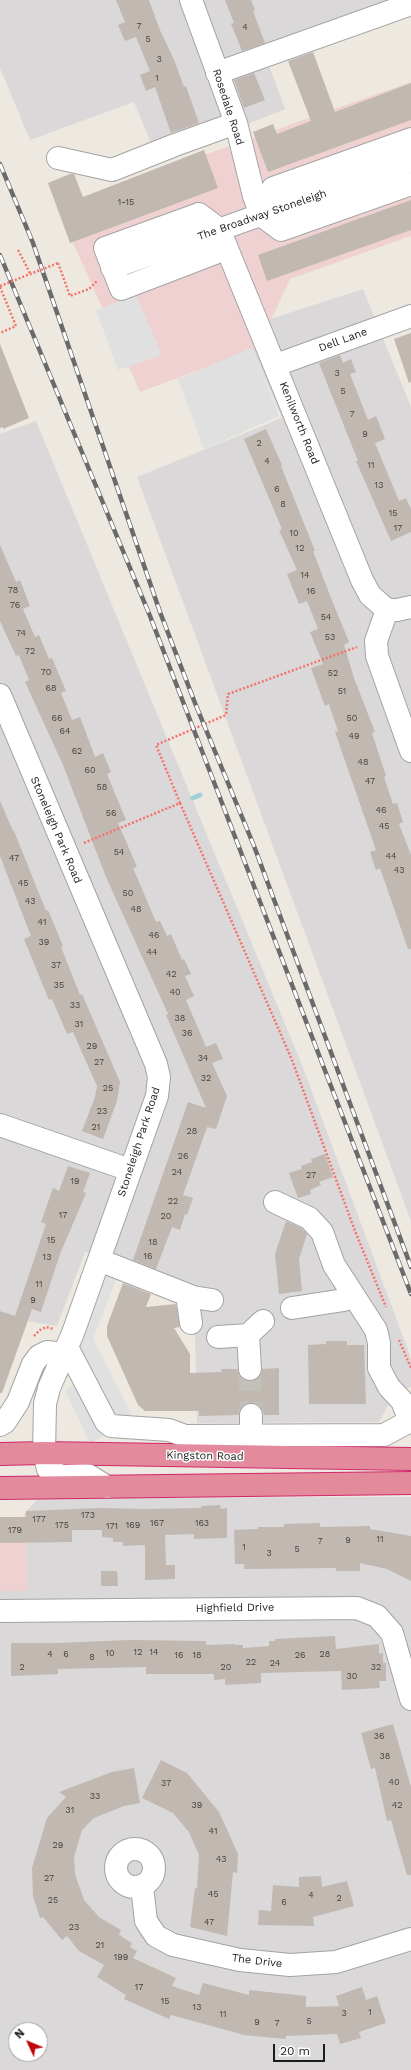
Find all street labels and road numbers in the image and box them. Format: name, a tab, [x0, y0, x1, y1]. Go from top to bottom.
street label: Rosedale Road	[209, 67, 247, 147]
street label: The Broadway Stoneleigh	[196, 187, 328, 243]
street label: Dell Lane	[317, 325, 369, 355]
street label: Kenilworth Road	[276, 380, 322, 466]
street label: Stoneleigh Park Road	[28, 775, 84, 885]
street label: Stoneleigh Park Road	[115, 1085, 163, 1199]
street label: Kingston Road	[166, 1449, 244, 1463]
street label: Highfield Drive	[196, 1601, 274, 1615]
street label: The Drive	[231, 1951, 283, 1971]

